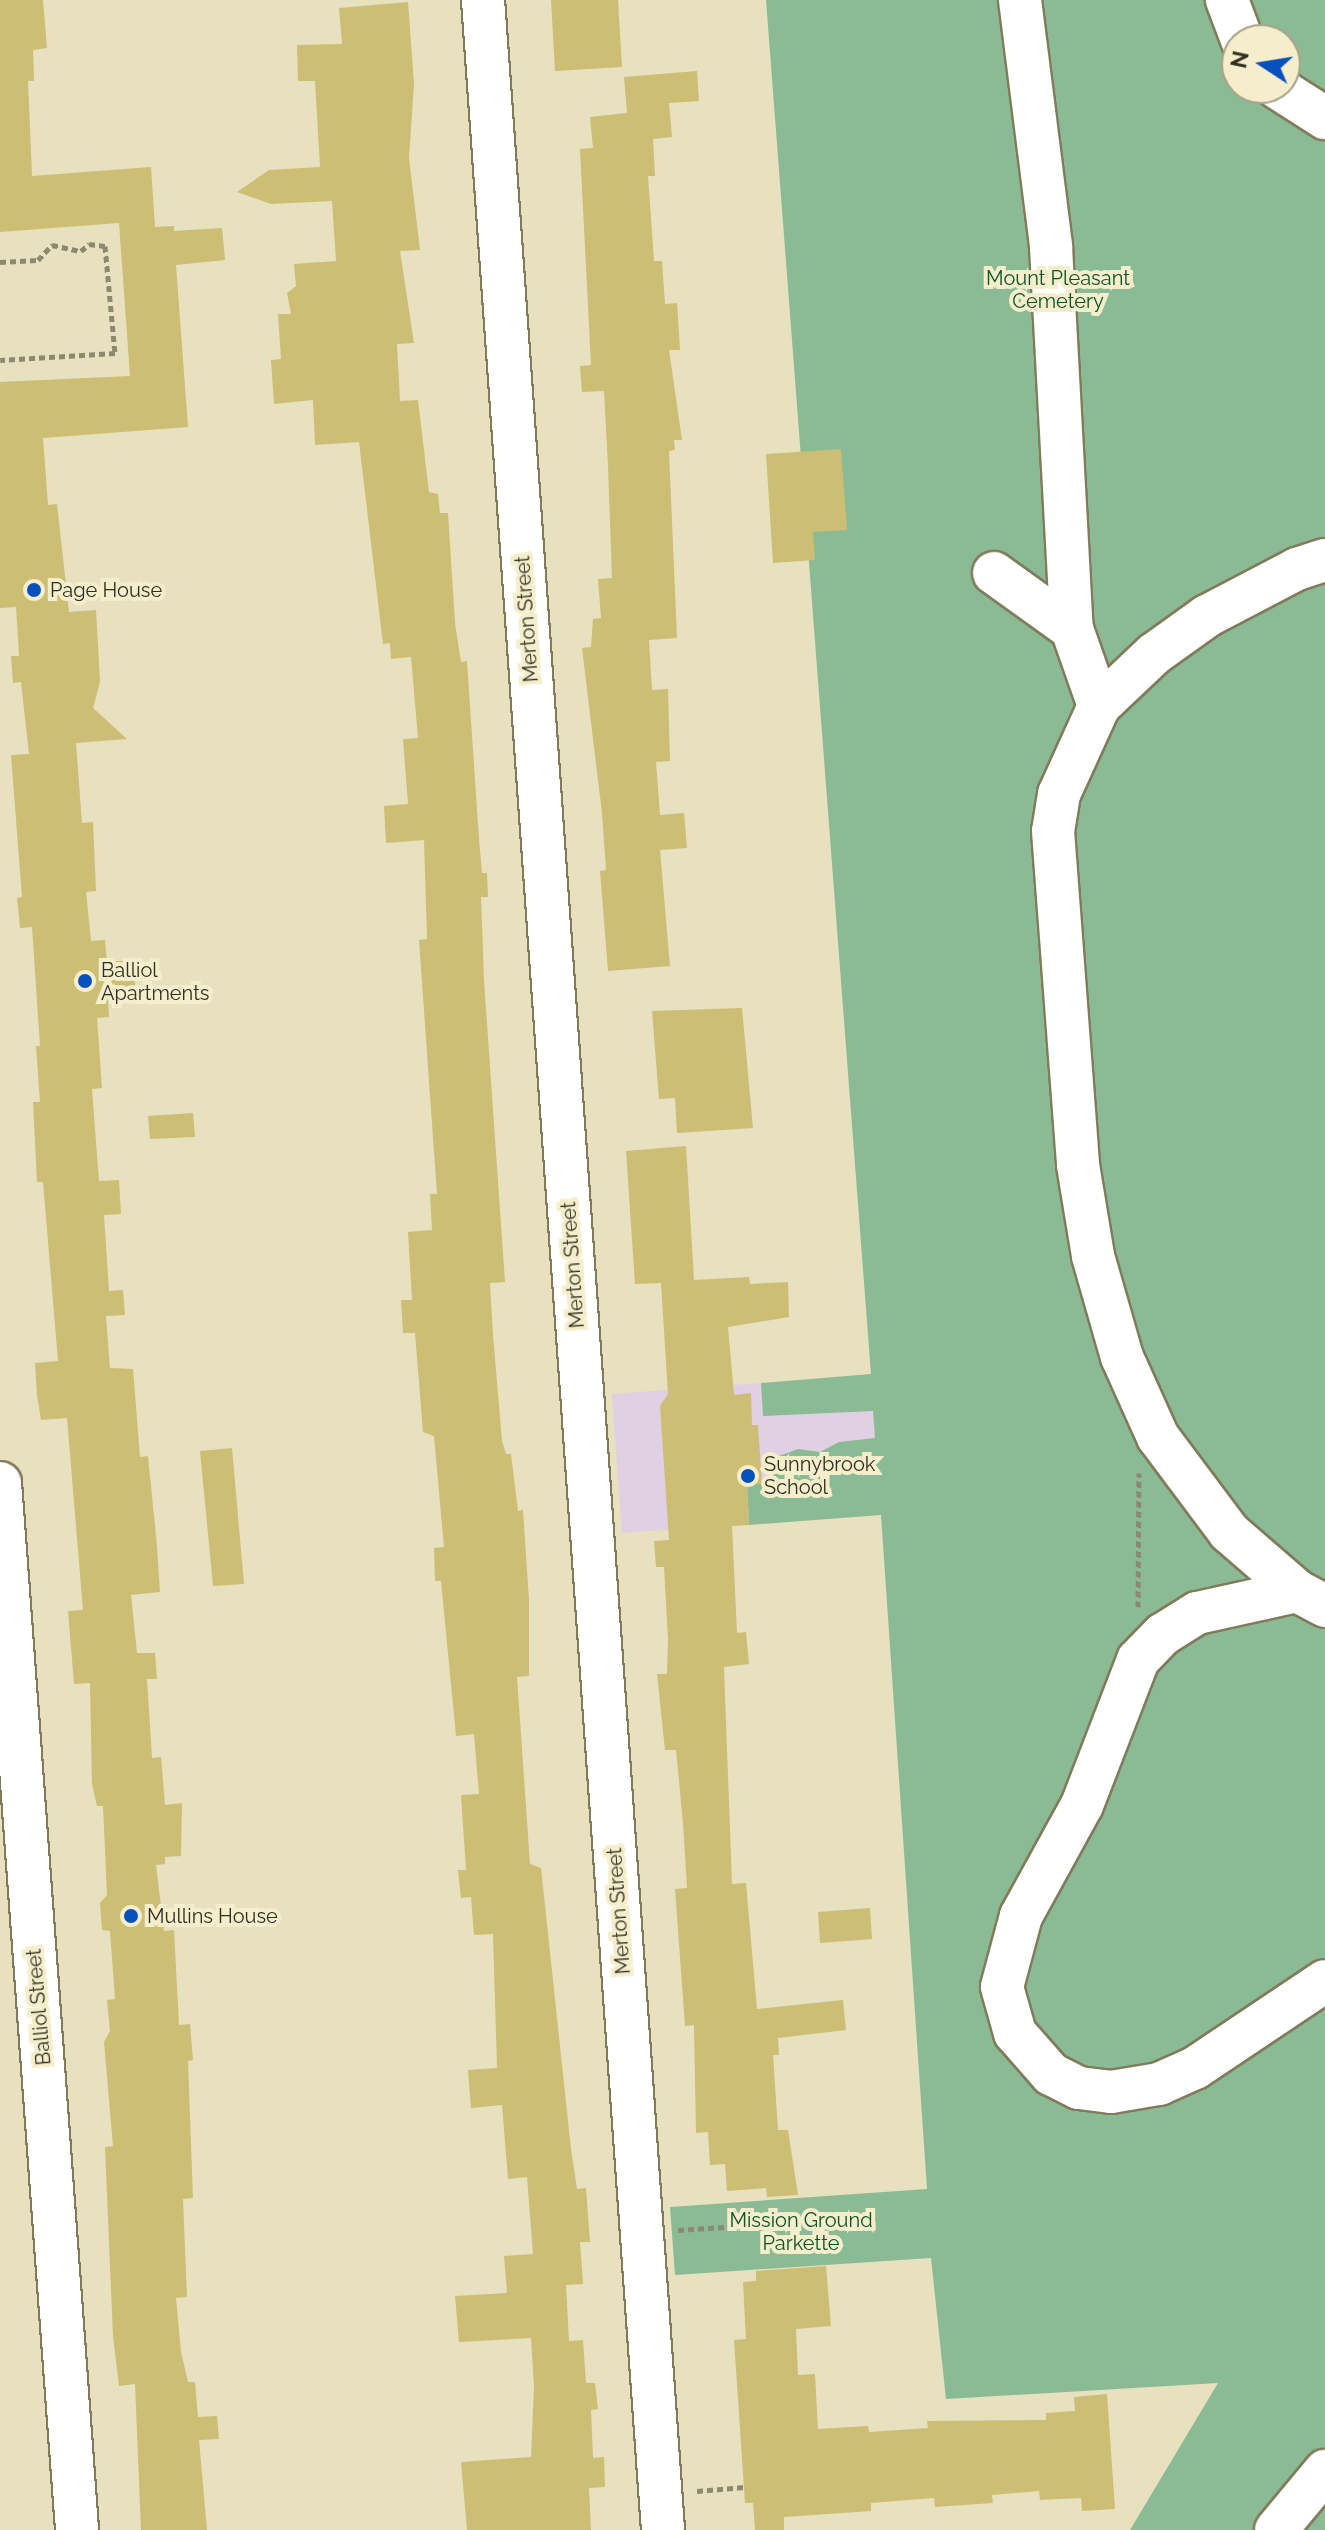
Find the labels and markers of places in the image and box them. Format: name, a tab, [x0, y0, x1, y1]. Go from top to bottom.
place label: Page House	[50, 578, 162, 602]
marker: Page House	[25, 581, 43, 599]
place label: Balliol Apartments	[101, 958, 210, 1005]
marker: Balliol Apartments	[76, 972, 94, 990]
place label: Sunnybrook School	[764, 1452, 875, 1499]
marker: Sunnybrook School	[739, 1467, 757, 1485]
place label: Mullins House	[147, 1904, 278, 1928]
marker: Mullins House	[122, 1907, 140, 1925]

